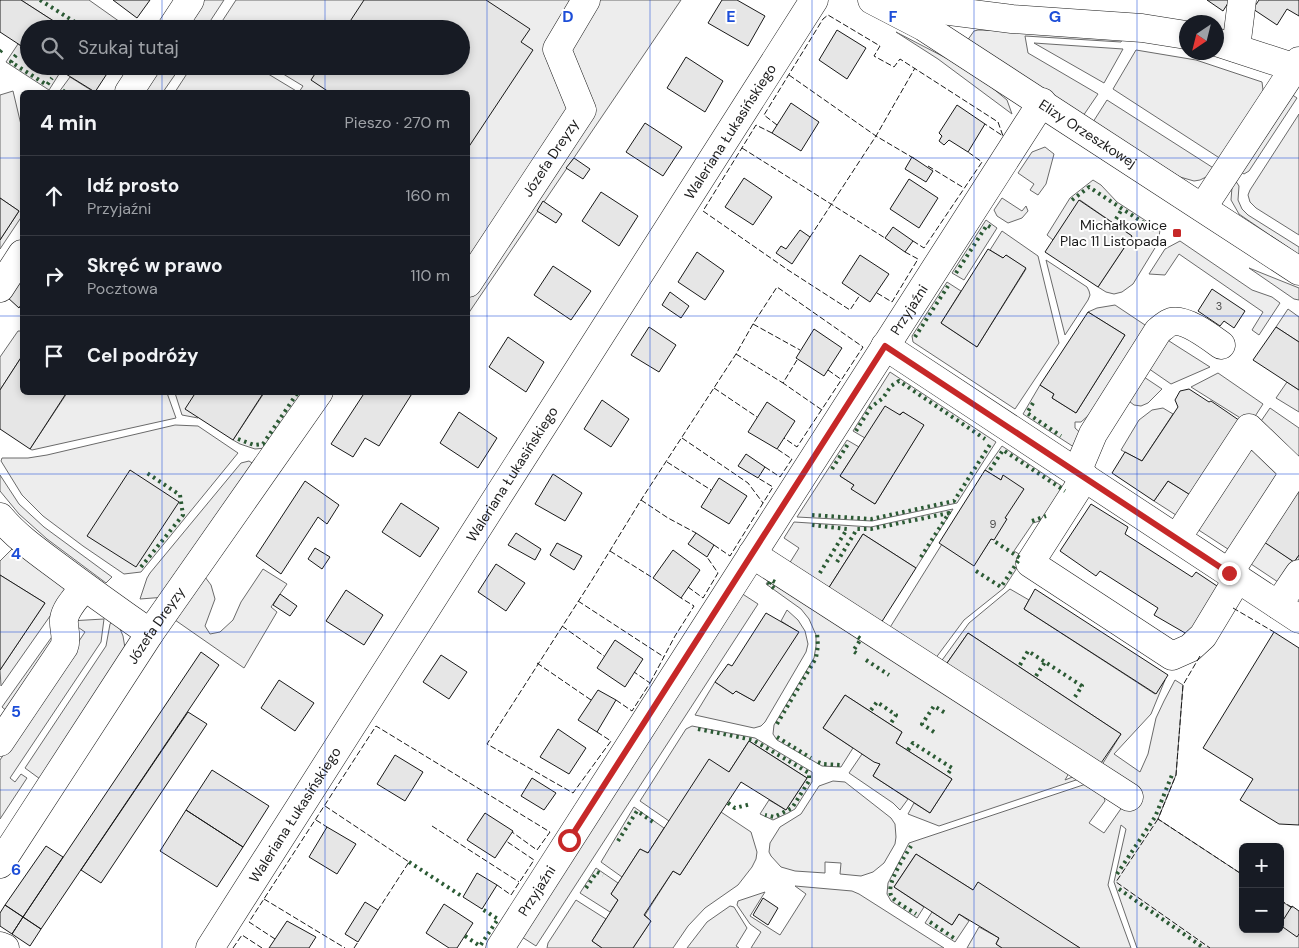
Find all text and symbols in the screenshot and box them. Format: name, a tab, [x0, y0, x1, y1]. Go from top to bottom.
text: D	[562, 6, 574, 27]
text: E	[726, 6, 736, 27]
text: F	[889, 6, 898, 27]
text: G	[1049, 6, 1061, 27]
north arrow	[1179, 15, 1224, 60]
search box	[20, 20, 470, 75]
icon: search	[38, 34, 66, 62]
text: Szukaj tutaj	[78, 35, 179, 60]
street label: Waleriana Łukasińskiego	[680, 60, 780, 203]
street label: Elizy Orzeszkowej	[1036, 95, 1140, 172]
text: 4 min	[40, 109, 97, 137]
text: Pieszo · 270 m	[345, 112, 450, 133]
street label: Józefa Dreyzy	[518, 115, 583, 200]
text: Idź prosto	[87, 173, 179, 198]
icon: ahead	[40, 182, 68, 210]
text: 160 m	[406, 185, 450, 206]
text: Przyjaźni	[87, 198, 151, 219]
place label: Michałkowice Plac 11 Listopada	[1060, 216, 1167, 250]
marker: Michałkowice Plac 11 Listopada	[1171, 227, 1183, 239]
text: Skręć w prawo	[87, 253, 223, 278]
icon: right	[40, 262, 68, 290]
text: 110 m	[411, 265, 450, 286]
text: Pocztowa	[87, 278, 158, 299]
street label: Przyjaźni	[886, 281, 932, 338]
house number: 3	[1216, 299, 1222, 313]
icon: arrive	[40, 342, 68, 370]
text: Cel podróży	[87, 343, 198, 368]
street label: Waleriana Łukasińskiego	[462, 403, 562, 545]
house number: 9	[990, 517, 997, 531]
text: 4	[11, 543, 21, 564]
route end	[1218, 562, 1241, 585]
street label: Józefa Dreyzy	[123, 583, 189, 668]
text: 5	[11, 701, 21, 722]
street label: Waleriana Łukasińskiego	[245, 744, 345, 886]
route start	[558, 829, 581, 852]
map controls	[1239, 843, 1284, 933]
button: +	[1239, 843, 1284, 888]
text: 6	[11, 859, 21, 880]
street label: Przyjaźni	[514, 862, 559, 919]
button: −	[1239, 888, 1284, 933]

